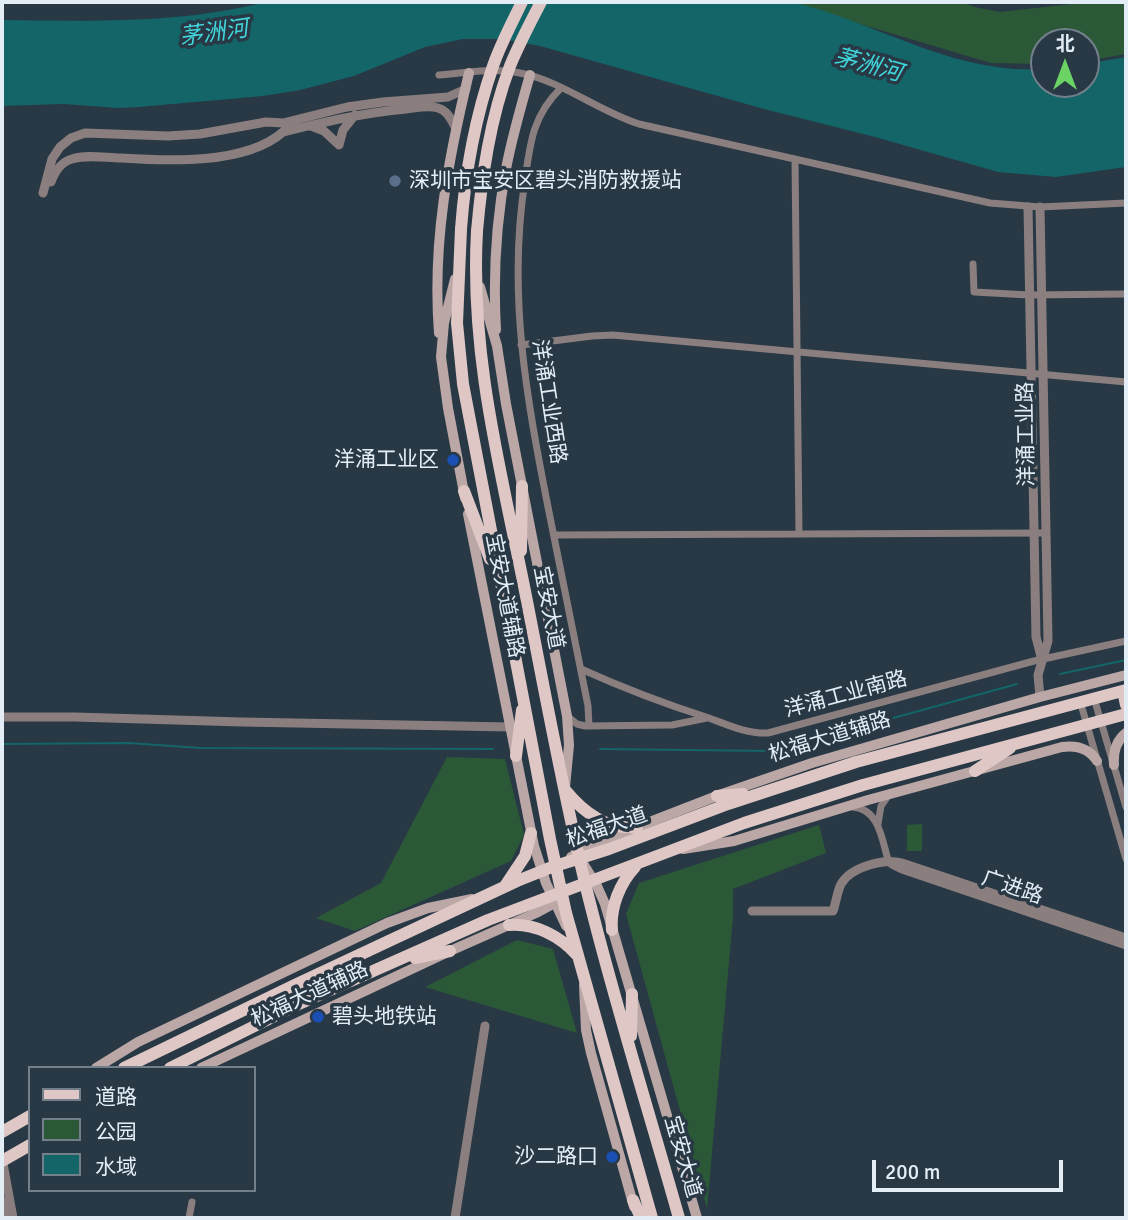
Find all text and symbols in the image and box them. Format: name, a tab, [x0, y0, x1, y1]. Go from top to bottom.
water label: 茅洲河	[178, 16, 250, 52]
north arrow	[1030, 28, 1100, 98]
text: 北	[1055, 32, 1075, 56]
water label: 茅洲河	[831, 44, 905, 88]
place label: 深圳市宝安区碧头消防救援站	[409, 168, 682, 194]
marker: 深圳市宝安区碧头消防救援站	[387, 173, 403, 189]
street label: 洋涌工业西路	[526, 338, 570, 466]
street label: 洋涌工业路	[1013, 381, 1041, 487]
place label: 洋涌工业区	[334, 447, 439, 473]
marker: 洋涌工业区	[445, 452, 461, 468]
street label: 宝安大道辅路	[480, 532, 528, 660]
street label: 宝安大道	[528, 564, 568, 652]
street label: 洋涌工业南路	[782, 667, 910, 723]
street label: 松福大道辅路	[766, 708, 894, 768]
street label: 松福大道	[563, 802, 651, 854]
street label: 广进路	[978, 866, 1046, 910]
street label: 松福大道辅路	[248, 957, 372, 1033]
place label: 碧头地铁站	[332, 1004, 437, 1030]
marker: 碧头地铁站	[310, 1009, 326, 1025]
legend	[28, 1066, 256, 1192]
text: 道路	[95, 1084, 137, 1110]
street label: 宝安大道	[658, 1113, 706, 1201]
text: 公园	[95, 1119, 137, 1145]
place label: 沙二路口	[514, 1144, 598, 1170]
scale bar	[876, 1146, 1067, 1190]
marker: 沙二路口	[604, 1149, 620, 1165]
text: 水域	[95, 1154, 137, 1180]
text: 200 m	[885, 1159, 940, 1185]

